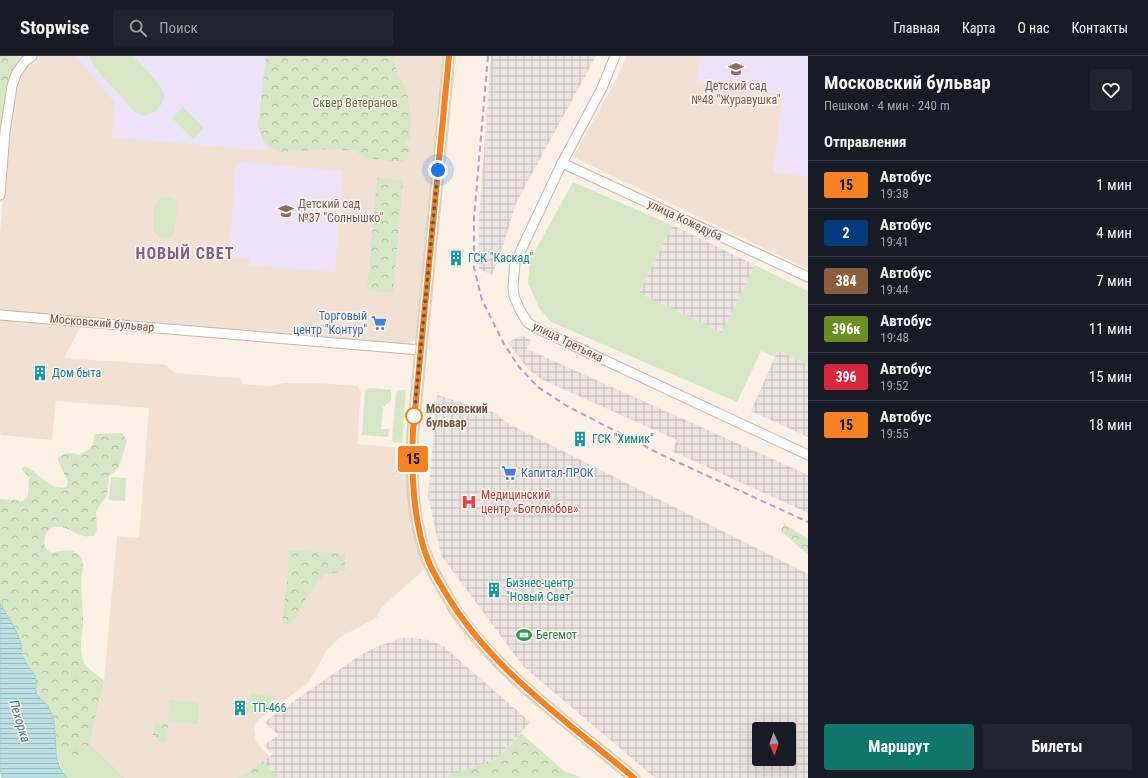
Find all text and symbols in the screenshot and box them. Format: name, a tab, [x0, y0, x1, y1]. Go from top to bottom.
search box	[113, 10, 393, 46]
text: Stopwise	[20, 16, 89, 39]
icon: search	[127, 17, 149, 39]
text: Поиск	[159, 19, 198, 37]
text: Главная	[893, 20, 940, 36]
text: Карта	[962, 20, 995, 36]
text: О нас	[1017, 20, 1049, 36]
text: Контакты	[1071, 20, 1128, 36]
school or university icon: Детский сад №48 "Журавушка"	[727, 60, 745, 78]
button: heart	[1090, 69, 1132, 111]
text: Московский бульвар	[824, 71, 991, 94]
place label: Детский сад №48 "Журавушка"	[691, 79, 781, 107]
park label: Сквер Ветеранов	[312, 96, 398, 110]
text: Пешком · 4 мин · 240 m	[824, 98, 950, 113]
text: Отправления	[824, 133, 906, 151]
your location	[428, 160, 448, 180]
text: Автобус	[880, 168, 931, 186]
text: 1 мин	[1096, 176, 1132, 194]
text: 15	[839, 177, 853, 193]
text: 19:38	[880, 186, 909, 201]
place label: Детский сад №37 "Солнышко"	[298, 197, 384, 225]
street label: улица Кожедуба	[645, 197, 725, 244]
school or university icon: Детский сад №37 "Солнышко"	[277, 202, 295, 220]
text: Автобус	[880, 216, 931, 234]
text: 4 мин	[1096, 224, 1132, 242]
text: 2	[842, 225, 850, 241]
text: 19:41	[880, 234, 909, 249]
district label: НОВЫЙ СВЕТ	[136, 243, 234, 263]
building icon: ГСК "Каскад"	[447, 249, 465, 267]
place label: ГСК "Каскад"	[468, 251, 534, 265]
text: Автобус	[880, 264, 931, 282]
text: 7 мин	[1096, 272, 1132, 290]
text: 384	[835, 273, 857, 289]
text: 19:44	[880, 282, 909, 297]
place label: Торговый центр "Контур"	[293, 309, 367, 337]
street label: Московский бульвар	[49, 311, 155, 335]
text: Автобус	[880, 312, 932, 330]
supermarket icon: Торговый центр "Контур"	[370, 314, 388, 332]
street label: улица Третьяка	[530, 319, 606, 365]
text: 11 мин	[1089, 320, 1132, 338]
text: 396к	[832, 321, 860, 337]
text: 19:48	[880, 330, 909, 345]
text: Автобус	[880, 360, 931, 378]
building icon: Дом быта	[31, 364, 49, 382]
place label: Дом быта	[52, 366, 101, 380]
text: 15 мин	[1089, 368, 1132, 386]
text: 396	[835, 369, 857, 385]
text: 19:52	[880, 378, 909, 393]
place label: Московский бульвар	[426, 402, 488, 430]
marker: Московский бульвар	[405, 407, 423, 425]
text: Автобус	[880, 408, 931, 426]
text: 18 мин	[1089, 416, 1132, 434]
text: 15	[839, 417, 853, 433]
text: 19:55	[880, 426, 909, 441]
building icon: ГСК "Химик"	[571, 430, 589, 448]
place label: ГСК "Химик"	[592, 432, 654, 446]
line badge: 15	[395, 446, 431, 472]
text: 15	[406, 451, 420, 467]
supermarket icon: Капитал-ПРОК	[500, 464, 518, 482]
place label: Капитал-ПРОК	[521, 466, 594, 480]
place label: Медицинский центр «Боголюбов»	[481, 488, 578, 516]
hospital icon: Медицинский центр «Боголюбов»	[460, 493, 478, 511]
place label: Бизнес-центр "Новый Свет"	[506, 576, 574, 604]
building icon: Бизнес-центр "Новый Свет"	[485, 581, 503, 599]
sports icon: Бегемот	[515, 626, 533, 644]
place label: Бегемот	[536, 628, 577, 642]
water label: Пехорка	[6, 698, 34, 744]
building icon: ТП-466	[231, 699, 249, 717]
place label: ТП-466	[252, 701, 287, 715]
north arrow	[752, 722, 796, 766]
map controls	[752, 722, 796, 766]
button: Маршрут	[824, 724, 974, 770]
button: Билеты	[982, 724, 1132, 770]

